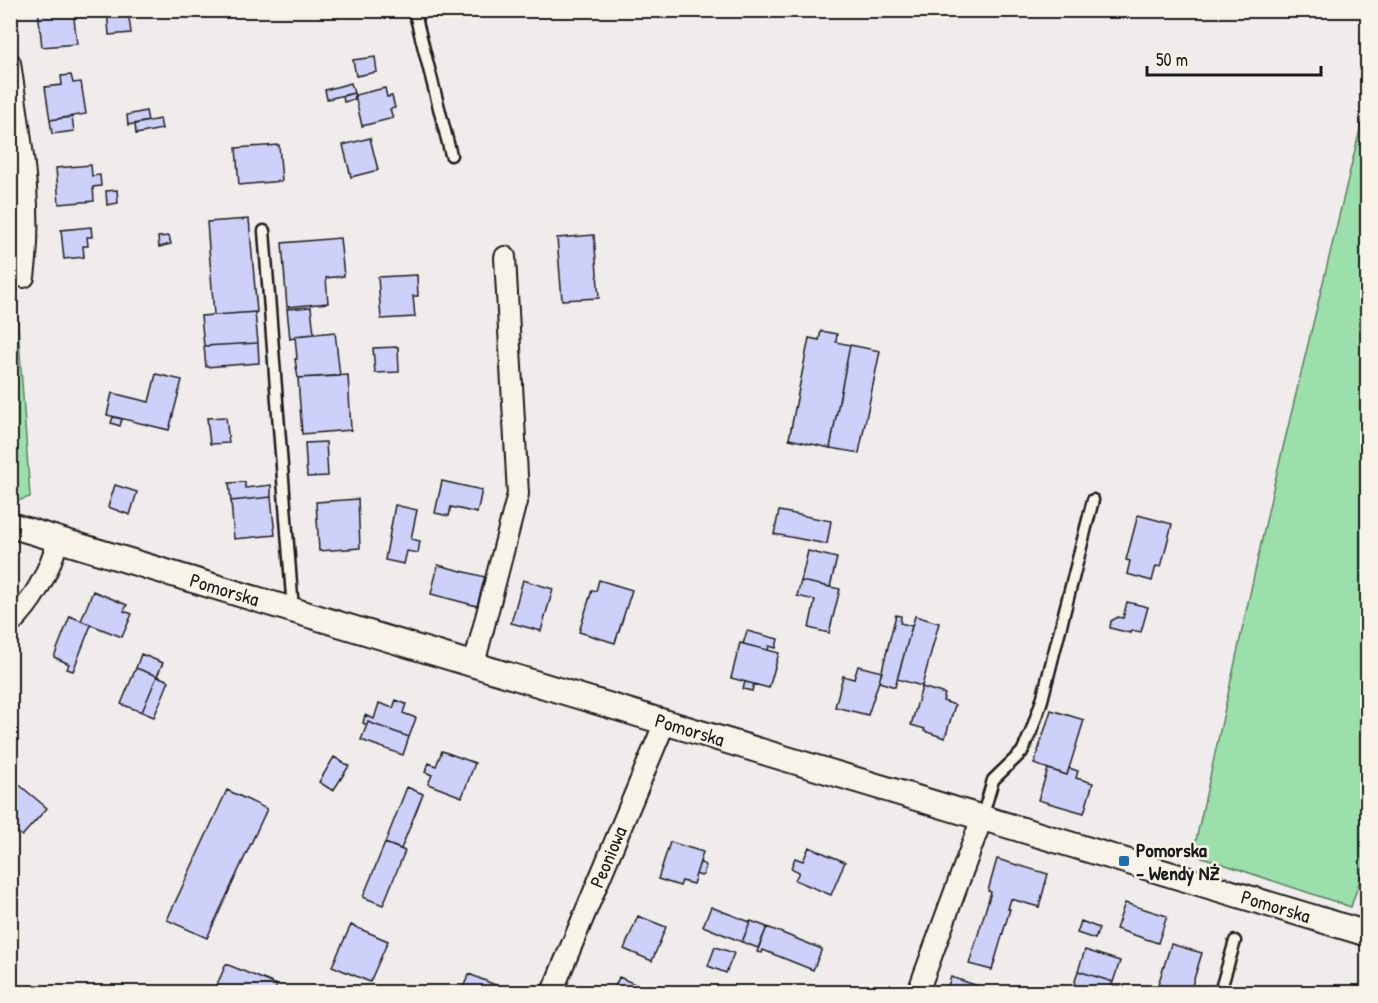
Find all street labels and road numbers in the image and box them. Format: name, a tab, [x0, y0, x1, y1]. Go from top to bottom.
street label: Pomorska	[187, 566, 263, 612]
street label: Pomorska	[652, 706, 728, 752]
street label: Peoniowa	[583, 822, 633, 892]
street label: Pomorska	[1238, 883, 1314, 929]

